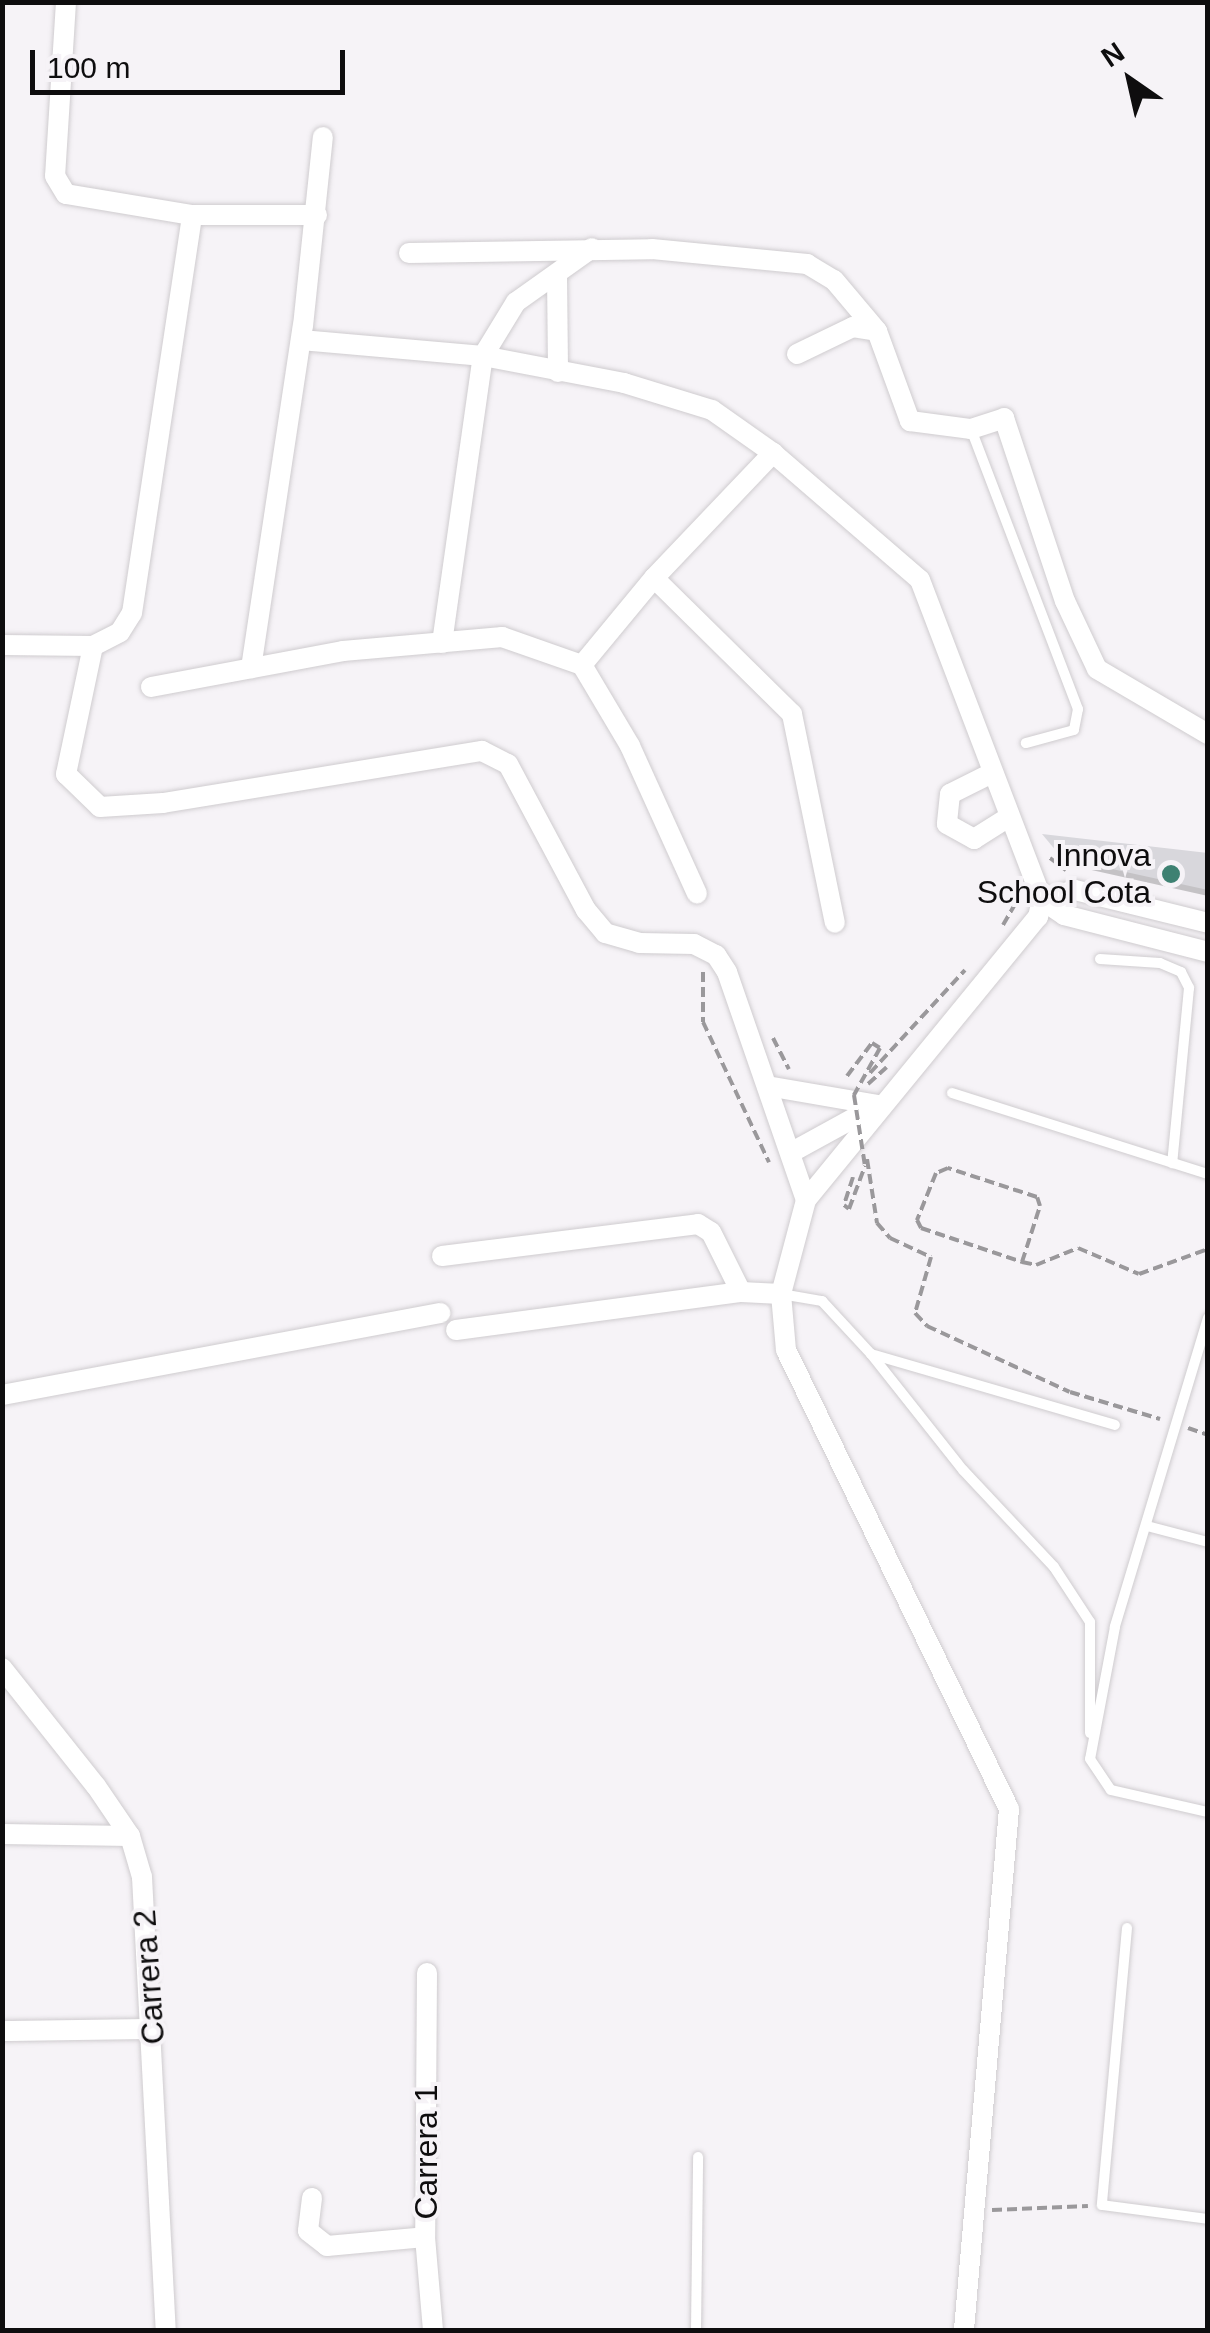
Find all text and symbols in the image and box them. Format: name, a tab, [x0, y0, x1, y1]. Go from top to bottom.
scale bar	[35, 30, 350, 92]
north arrow	[1080, 30, 1180, 130]
text: N	[1096, 36, 1130, 73]
text: 100 m	[47, 51, 130, 84]
place label: Innova School Cota	[977, 837, 1151, 912]
marker: Innova School Cota	[1160, 863, 1182, 885]
street label: Carrera 2	[125, 1908, 173, 2046]
street label: Carrera 1	[407, 2084, 445, 2220]

